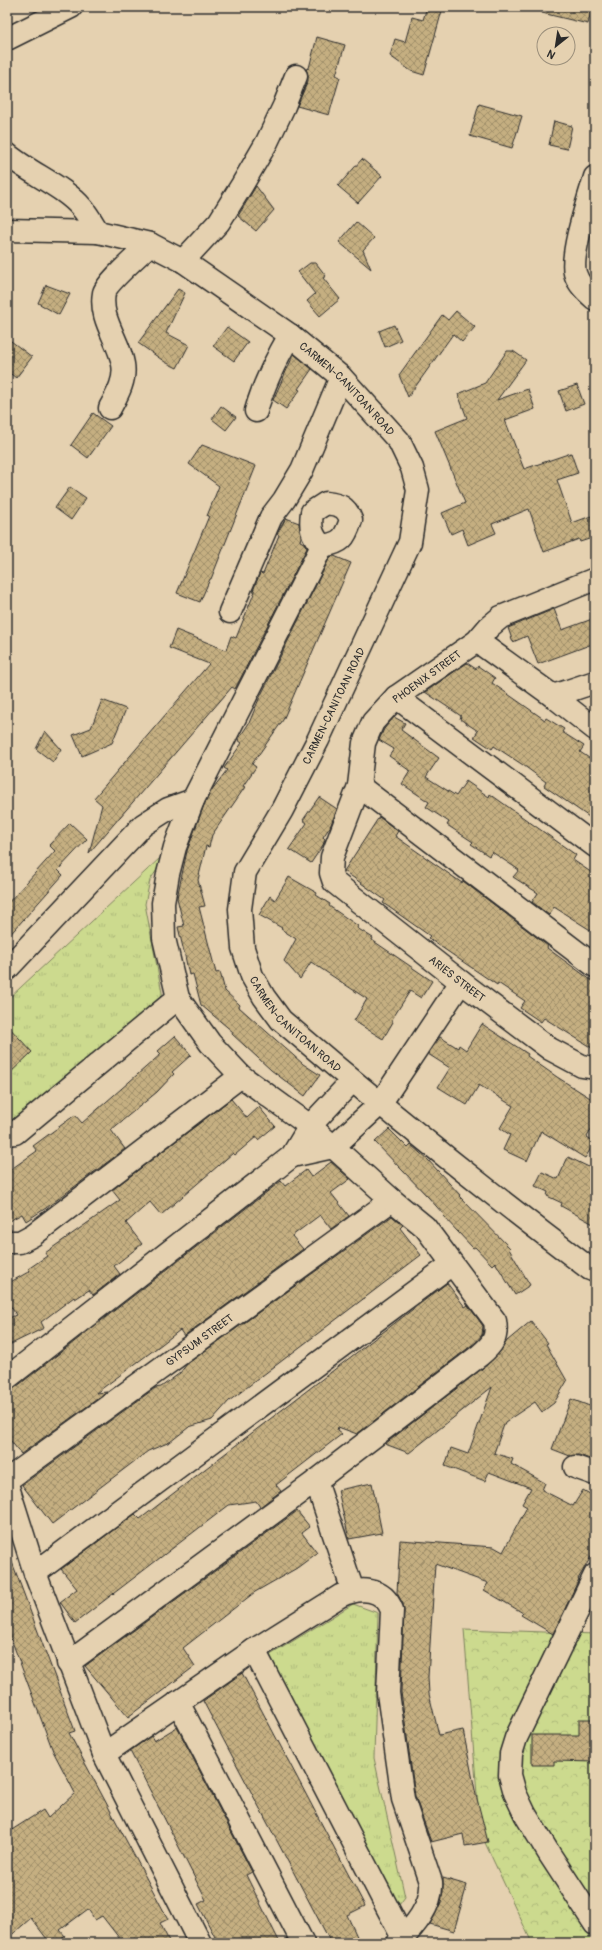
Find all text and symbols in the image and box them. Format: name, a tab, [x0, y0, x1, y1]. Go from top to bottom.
north arrow	[536, 26, 576, 66]
text: N	[544, 46, 558, 62]
street label: CARMEN-CANITOAN ROAD	[297, 339, 397, 438]
street label: CARMEN-CANITOAN ROAD	[300, 645, 368, 766]
street label: PHOENIX STREET	[390, 648, 464, 706]
street label: ARIES STREET	[426, 953, 488, 1004]
street label: CARMEN-CANITOAN ROAD	[247, 974, 344, 1075]
street label: GYPSUM STREET	[163, 1311, 236, 1369]

